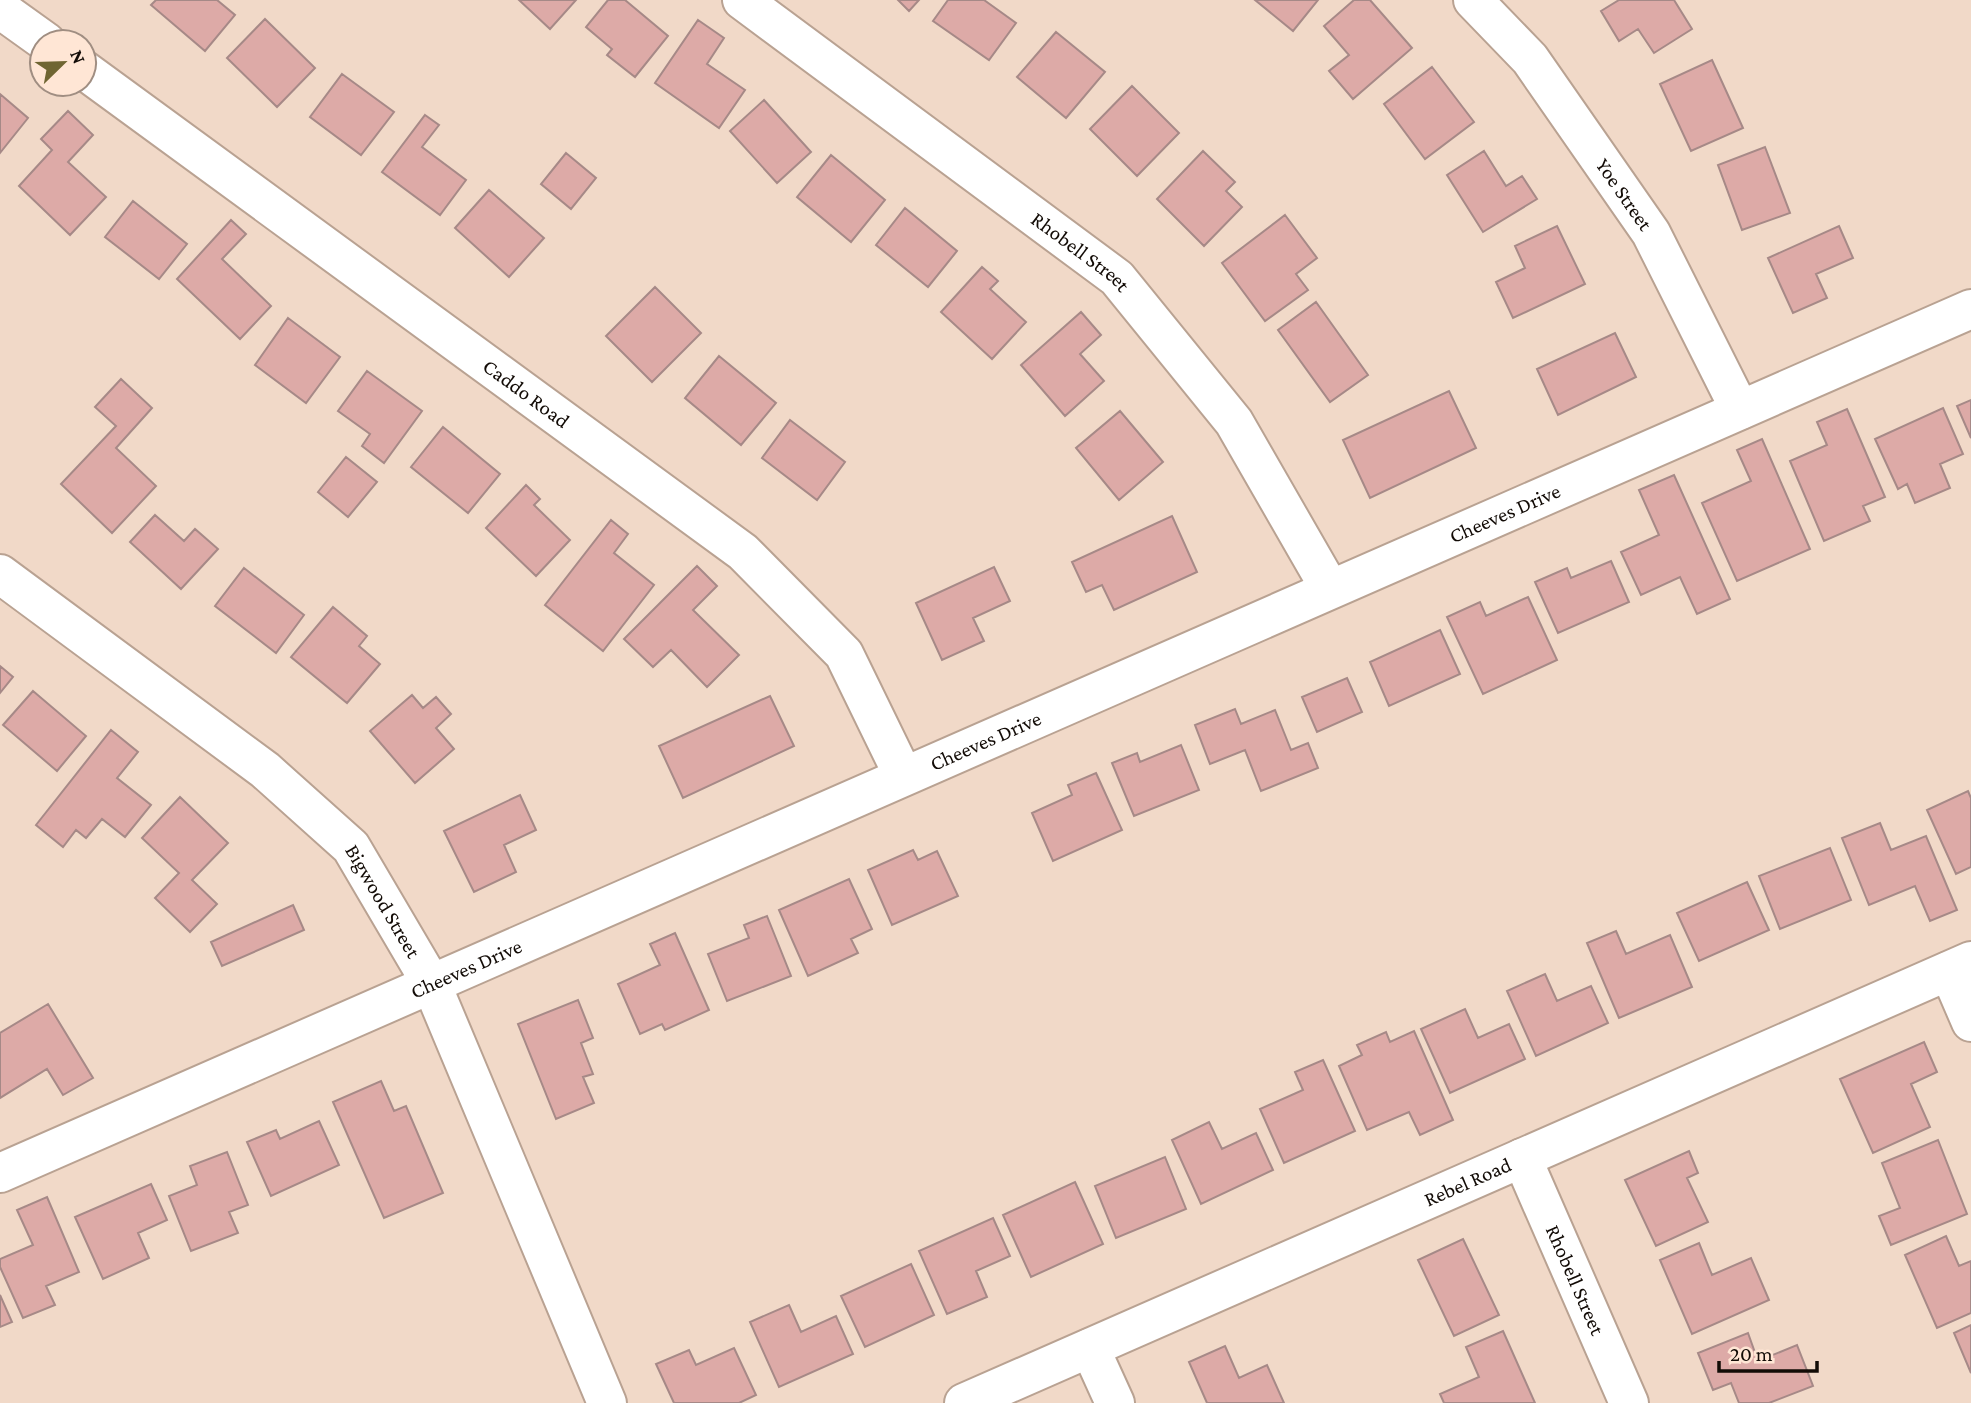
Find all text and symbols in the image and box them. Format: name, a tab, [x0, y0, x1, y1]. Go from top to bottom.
north arrow	[28, 28, 98, 98]
text: N	[66, 46, 90, 67]
street label: Yoe Street	[1591, 154, 1658, 236]
street label: Rhobell Street	[1027, 207, 1136, 297]
street label: Caddo Road	[478, 354, 574, 433]
street label: Cheeves Drive	[1446, 479, 1564, 548]
street label: Cheeves Drive	[926, 706, 1045, 776]
street label: Bigwood Street	[340, 840, 426, 963]
street label: Cheeves Drive	[407, 934, 525, 1003]
street label: Rebel Road	[1420, 1152, 1515, 1212]
street label: Rhobell Street	[1541, 1221, 1610, 1340]
scale bar	[1719, 1330, 1817, 1374]
text: 20 m	[1730, 1342, 1773, 1366]

